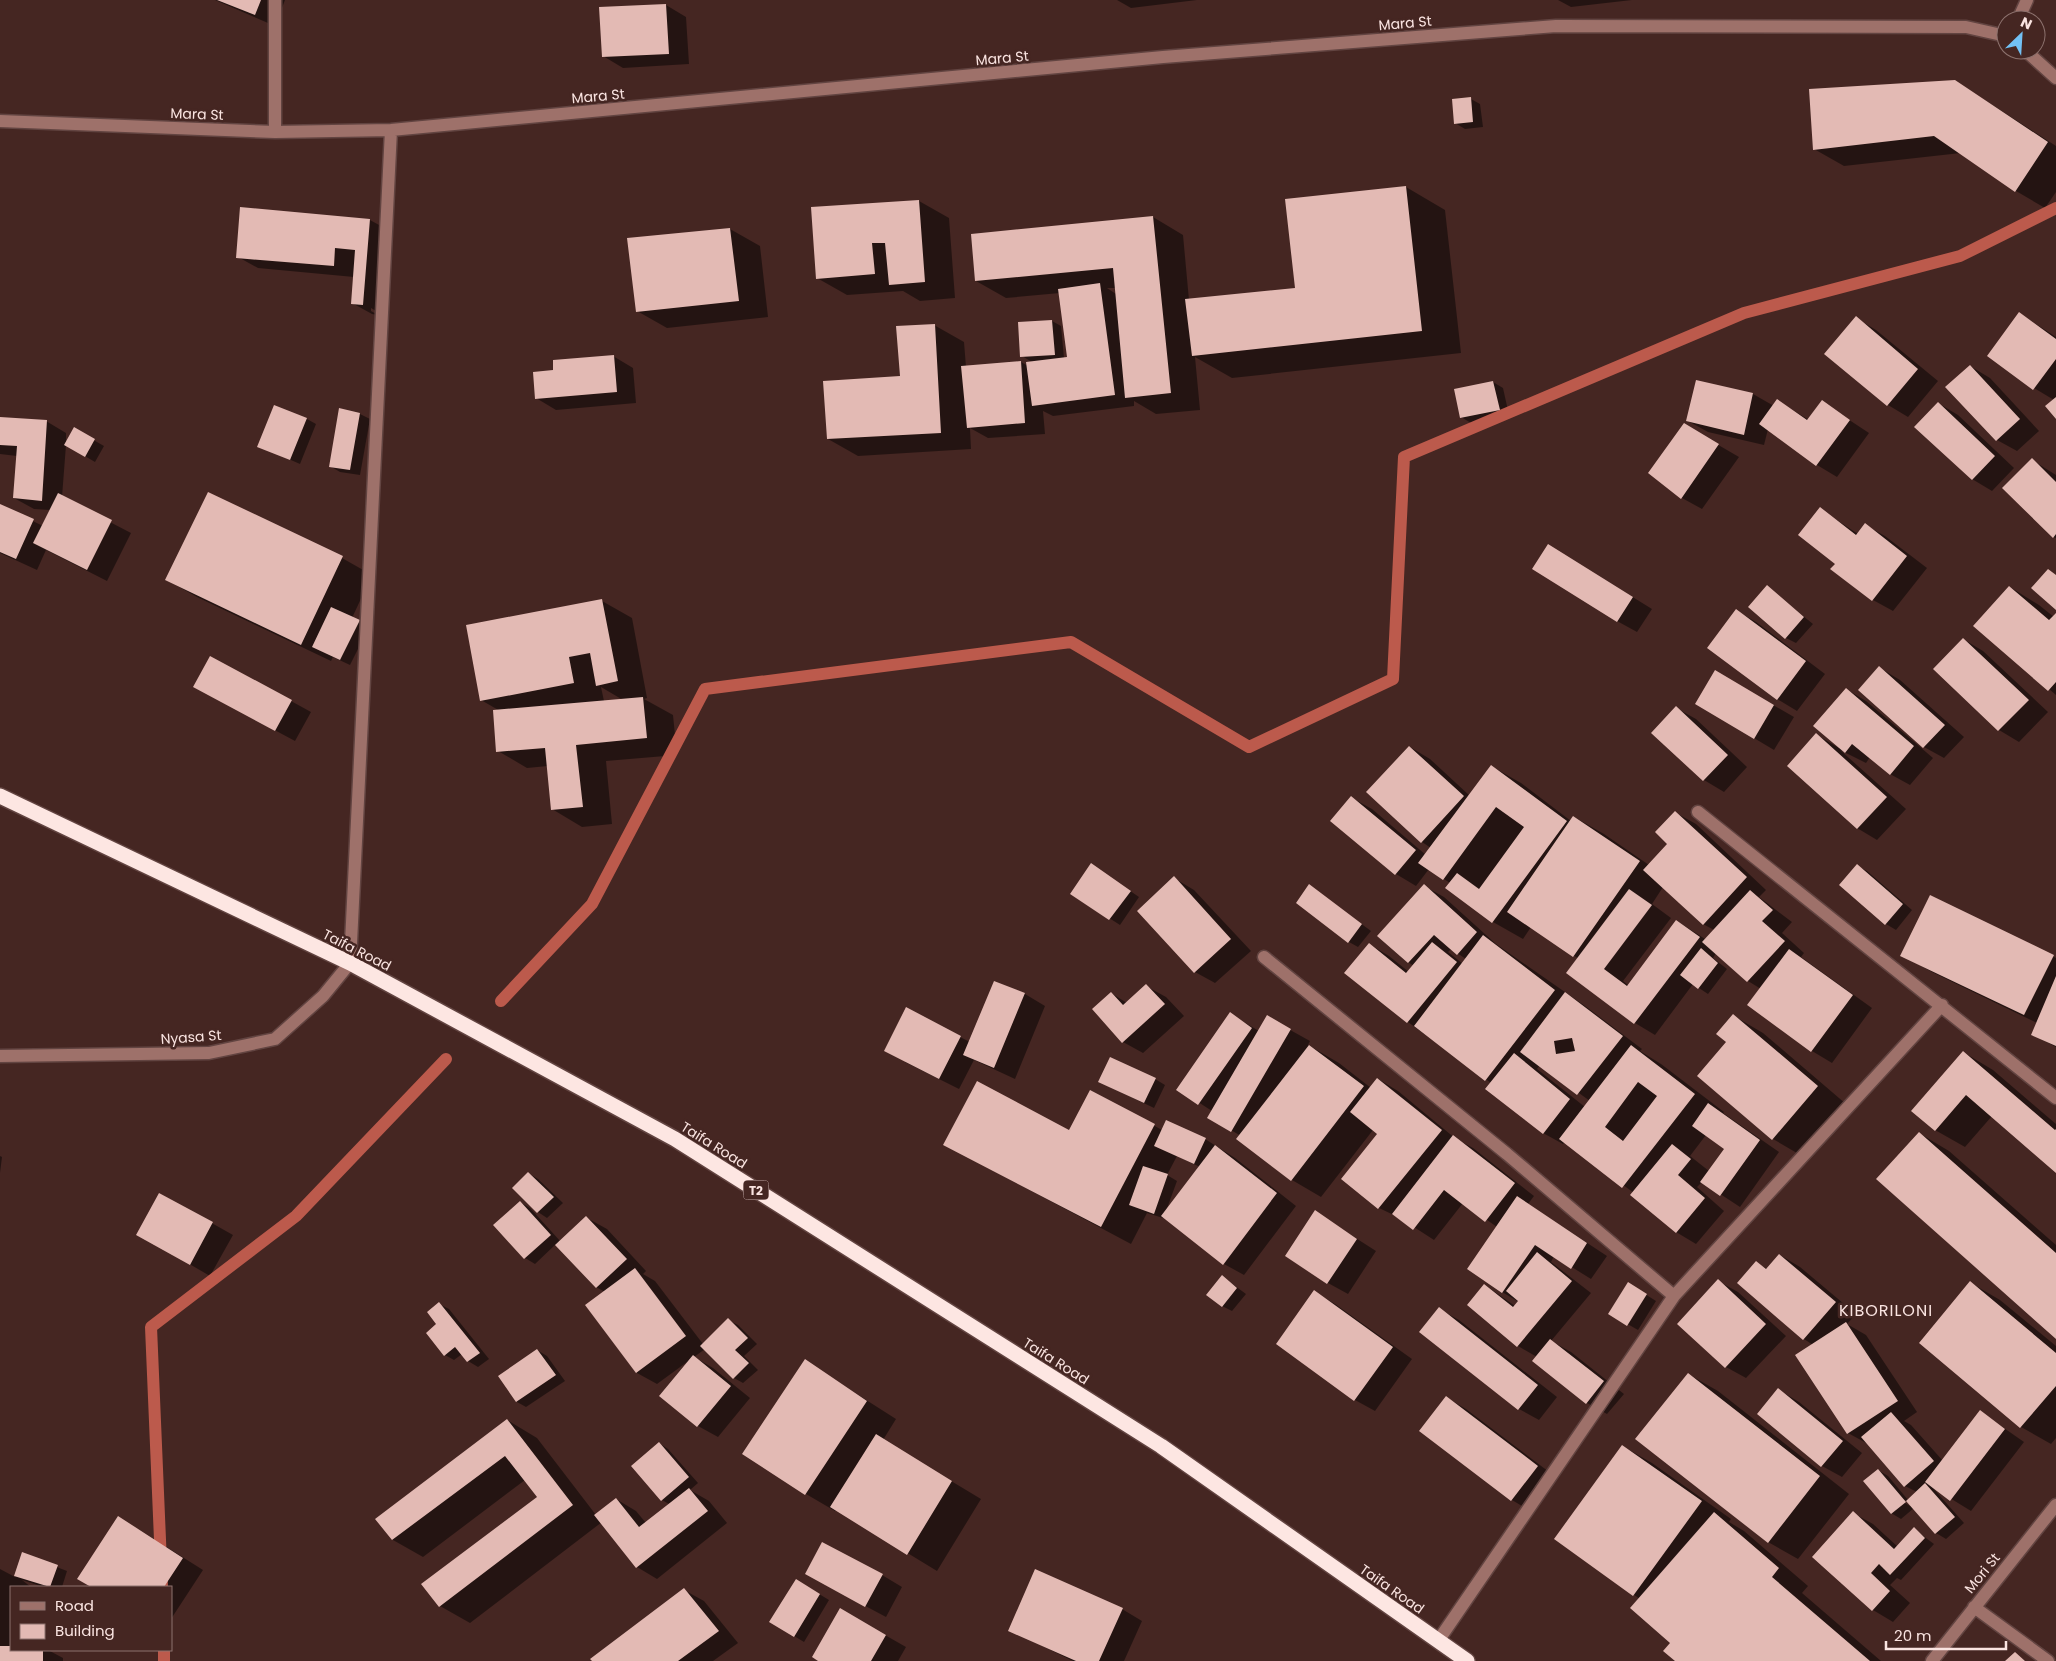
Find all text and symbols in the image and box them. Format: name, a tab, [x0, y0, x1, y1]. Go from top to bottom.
north arrow	[1996, 10, 2046, 60]
street label: Mara St	[1378, 11, 1432, 35]
text: N	[2017, 12, 2035, 35]
street label: Mara St	[975, 46, 1029, 70]
street label: Mara St	[571, 84, 625, 108]
street label: Mara St	[170, 103, 224, 125]
street label: Taifa Road	[319, 924, 395, 976]
street label: Nyasa St	[160, 1025, 222, 1049]
street label: Taifa Road	[677, 1117, 751, 1173]
road number: T2	[744, 1180, 768, 1200]
district label: KIBORILONI	[1839, 1299, 1933, 1322]
street label: Taifa Road	[1019, 1333, 1093, 1389]
street label: Mori St	[1960, 1549, 2004, 1597]
street label: Taifa Road	[1356, 1559, 1428, 1619]
legend	[10, 1586, 172, 1651]
text: Road	[55, 1595, 94, 1616]
scale bar	[1886, 1618, 2006, 1650]
text: Building	[55, 1620, 115, 1641]
text: 20 m	[1894, 1625, 1932, 1646]

